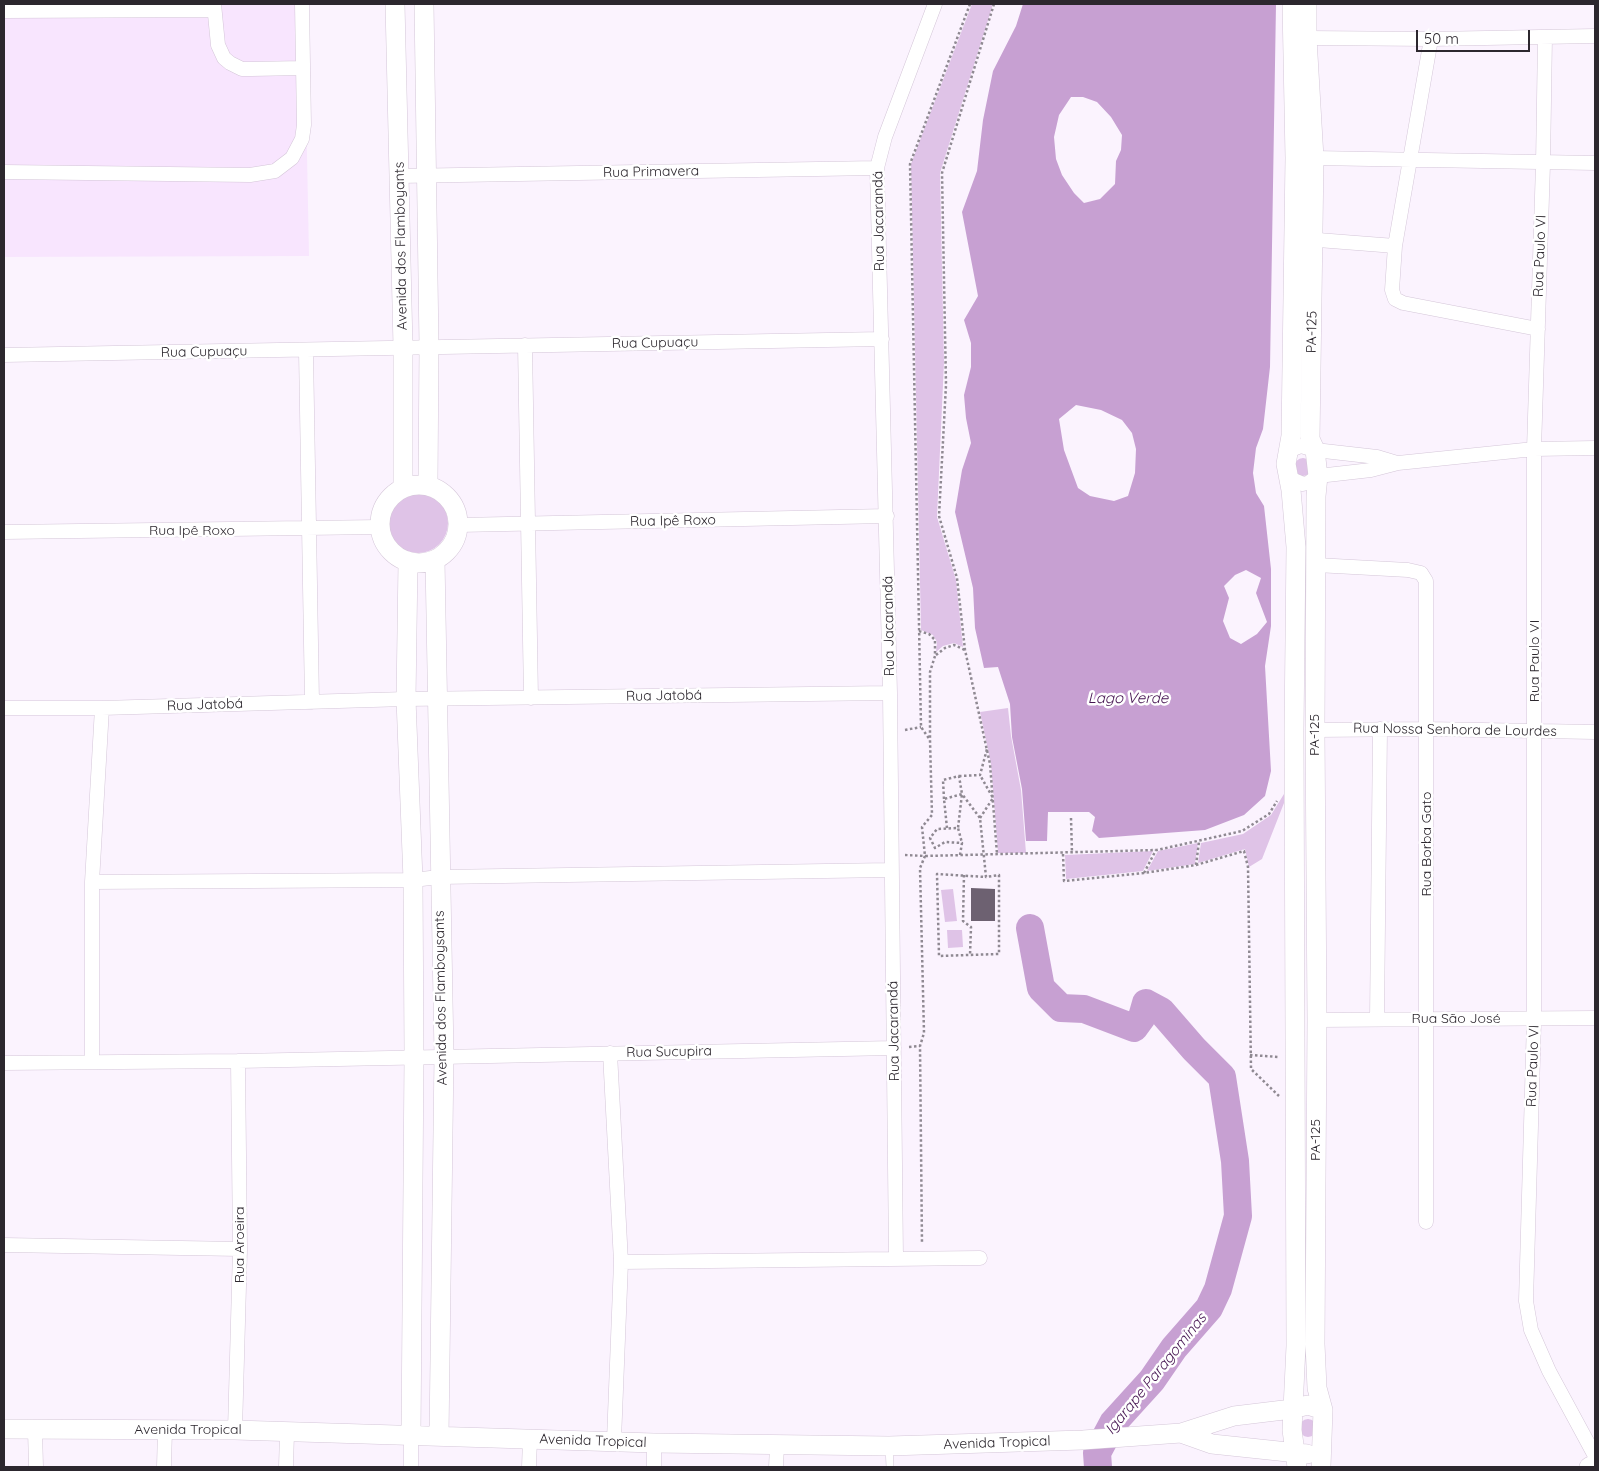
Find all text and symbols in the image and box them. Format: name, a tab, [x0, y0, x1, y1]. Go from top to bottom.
scale bar	[1419, 20, 1533, 52]
text: 50 m	[1424, 29, 1459, 48]
street label: Avenida dos Flamboyants	[391, 162, 411, 330]
street label: Rua Primavera	[603, 163, 699, 181]
street label: Rua Jacarandá	[870, 171, 888, 271]
street label: Rua Paulo VI	[1530, 215, 1550, 297]
street label: PA-125	[1303, 311, 1321, 353]
street label: Rua Cupuaçu	[611, 334, 699, 352]
street label: Rua Cupuaçu	[160, 343, 248, 361]
street label: Rua Ipê Roxo	[630, 512, 716, 530]
street label: Rua Ipê Roxo	[149, 523, 235, 539]
street label: Rua Jacarandá	[880, 576, 898, 676]
street label: Rua Paulo VI	[1527, 620, 1543, 702]
street label: Rua Jatobá	[626, 687, 702, 705]
water label: Lago Verde	[1088, 689, 1168, 707]
street label: Rua Jatobá	[167, 695, 243, 715]
street label: PA-125	[1307, 714, 1323, 756]
street label: Rua Nossa Senhora de Lourdes	[1353, 720, 1557, 740]
street label: Rua Borba Gato	[1419, 792, 1435, 896]
street label: Avenida dos Flamboysants	[431, 910, 451, 1086]
street label: Rua Jacarandá	[885, 981, 903, 1081]
street label: Rua São José	[1411, 1011, 1501, 1027]
street label: Rua Paulo VI	[1523, 1025, 1543, 1107]
street label: Rua Sucupira	[626, 1043, 712, 1061]
street label: PA-125	[1308, 1119, 1324, 1161]
street label: Rua Aroeira	[232, 1207, 248, 1283]
water label: Igarape Paragominas	[1102, 1310, 1210, 1438]
street label: Avenida Tropical	[134, 1422, 242, 1438]
street label: Avenida Tropical	[539, 1431, 647, 1451]
street label: Avenida Tropical	[943, 1433, 1051, 1453]

